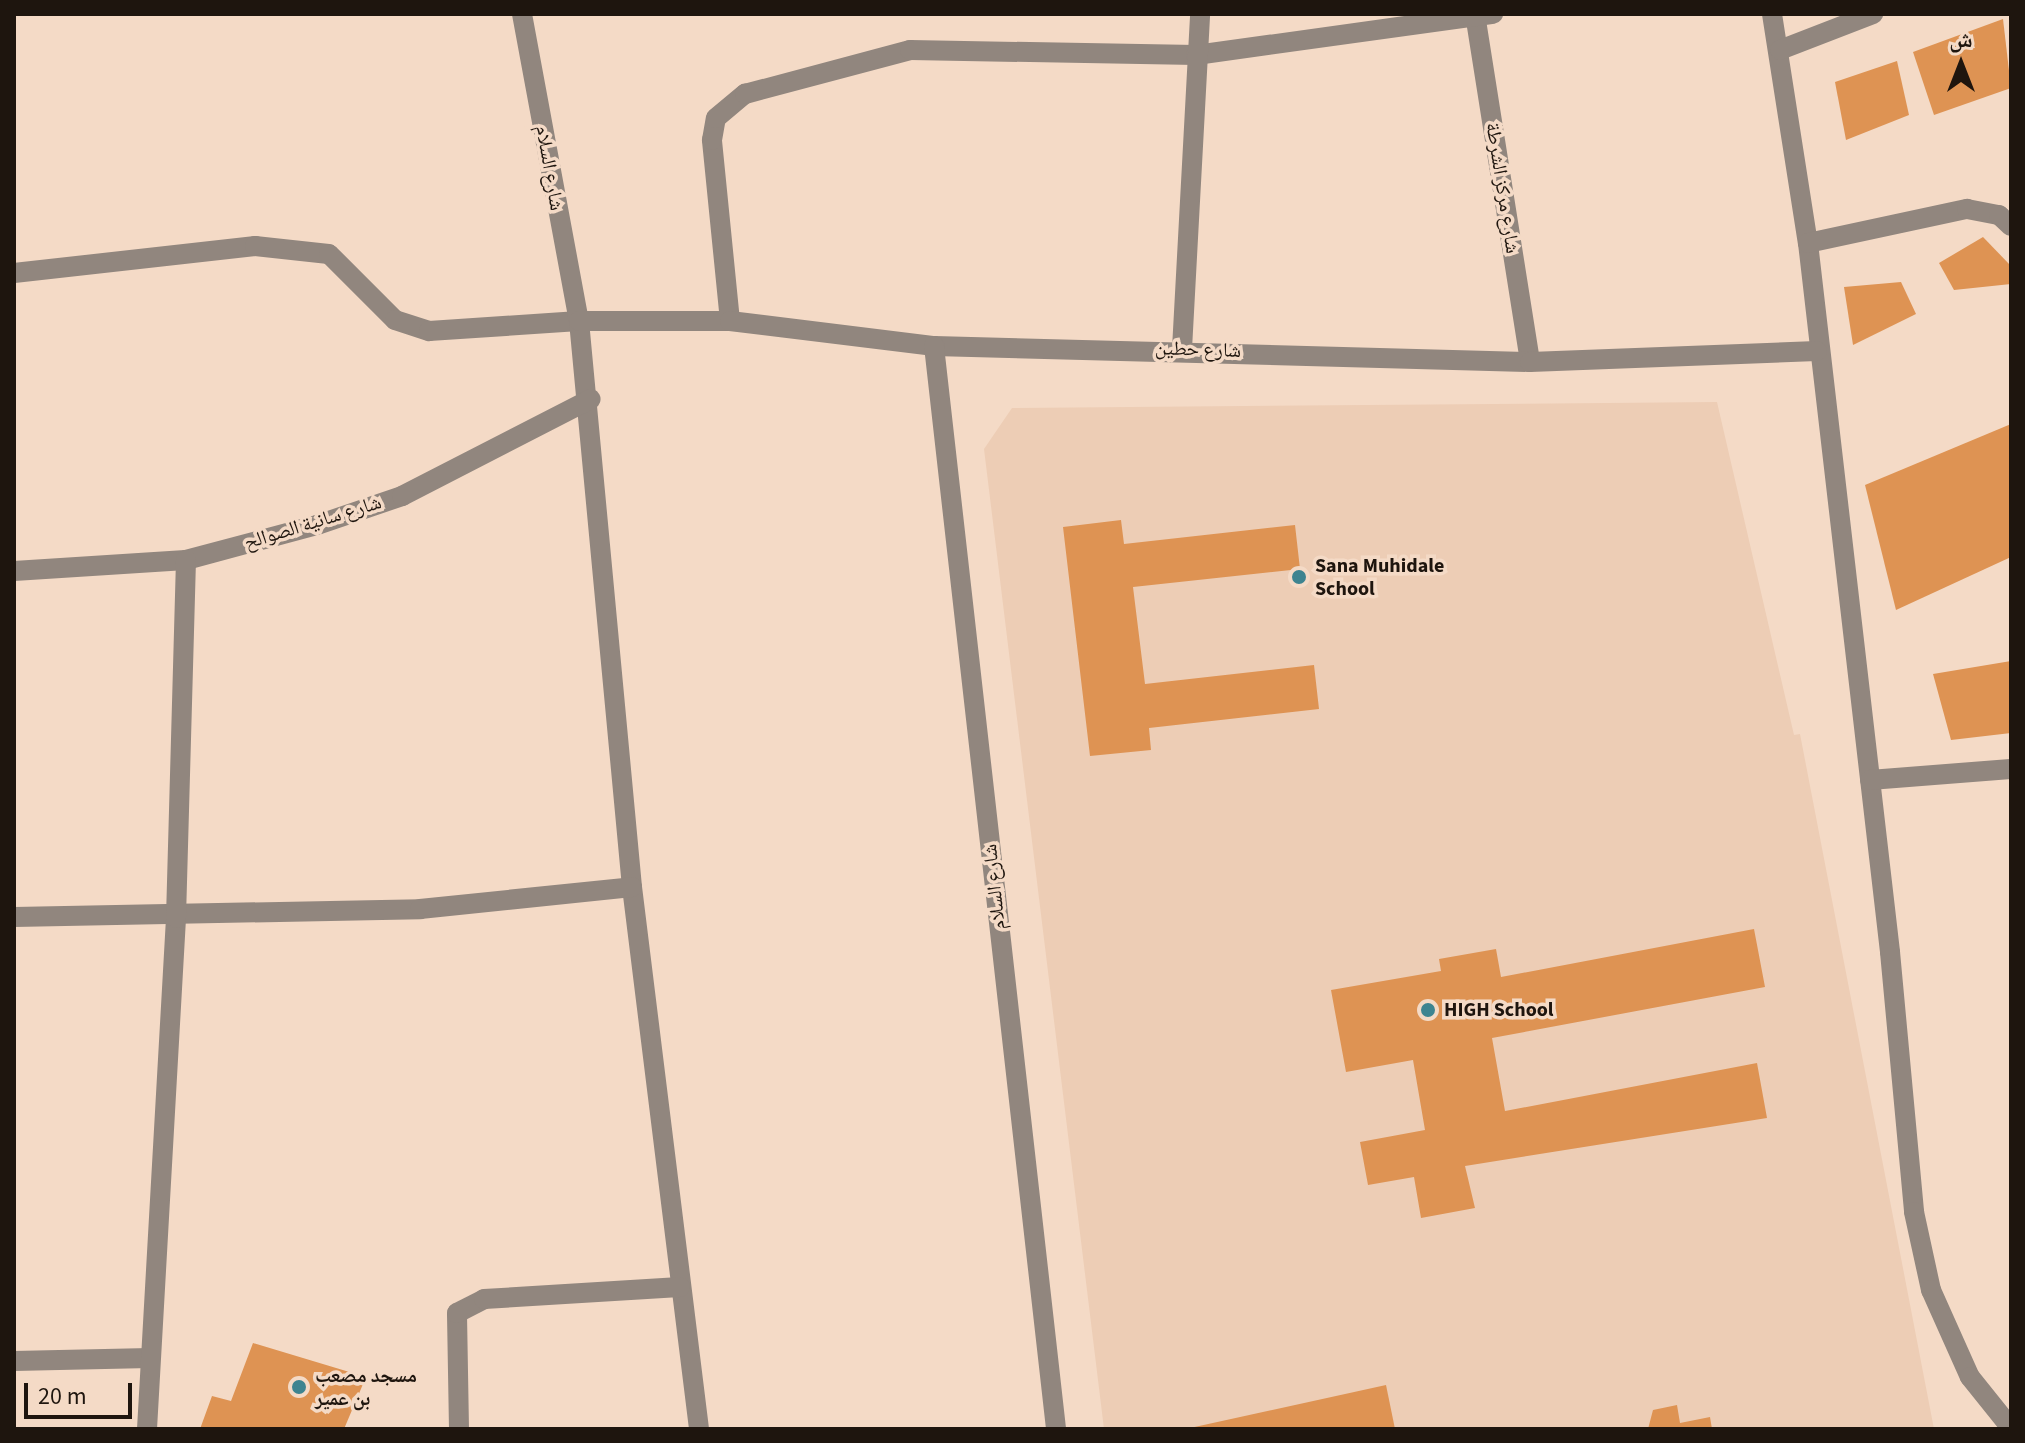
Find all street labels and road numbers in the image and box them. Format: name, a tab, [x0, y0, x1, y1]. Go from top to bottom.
street label: شارع مركز الشرطة	[1480, 121, 1524, 255]
street label: شارع السلام	[530, 123, 568, 213]
street label: شارع حطين	[1154, 337, 1242, 363]
street label: شارع سانية الصوالح	[241, 491, 385, 555]
street label: شارع السلام	[979, 843, 1011, 931]

